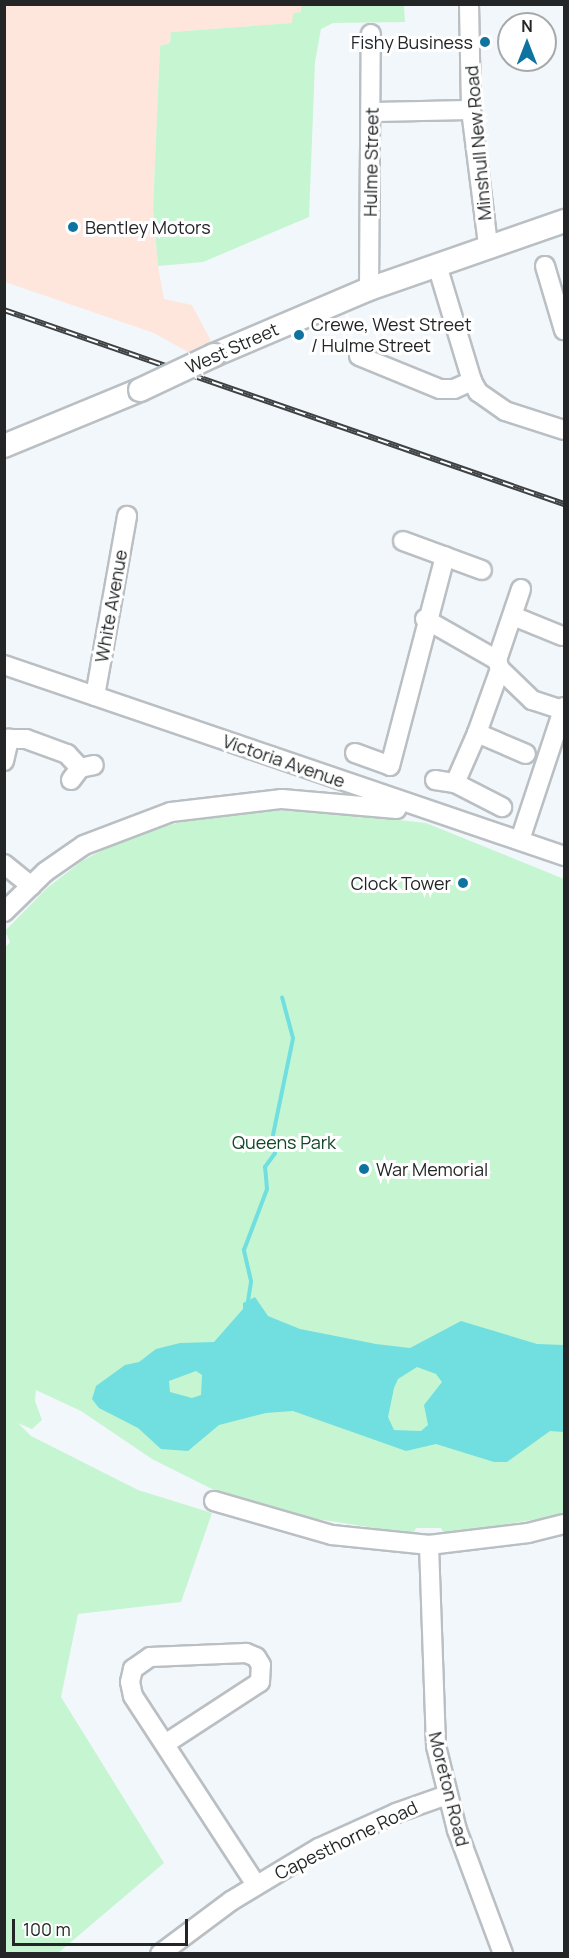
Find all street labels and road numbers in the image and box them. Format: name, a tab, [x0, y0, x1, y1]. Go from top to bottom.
street label: Minshull New Road	[460, 65, 496, 221]
street label: Hulme Street	[359, 107, 383, 217]
street label: West Street	[182, 318, 282, 378]
street label: White Avenue	[90, 548, 132, 664]
street label: Victoria Avenue	[220, 730, 348, 792]
street label: Moreton Road	[424, 1730, 474, 1848]
street label: Capesthorne Road	[271, 1796, 421, 1884]

